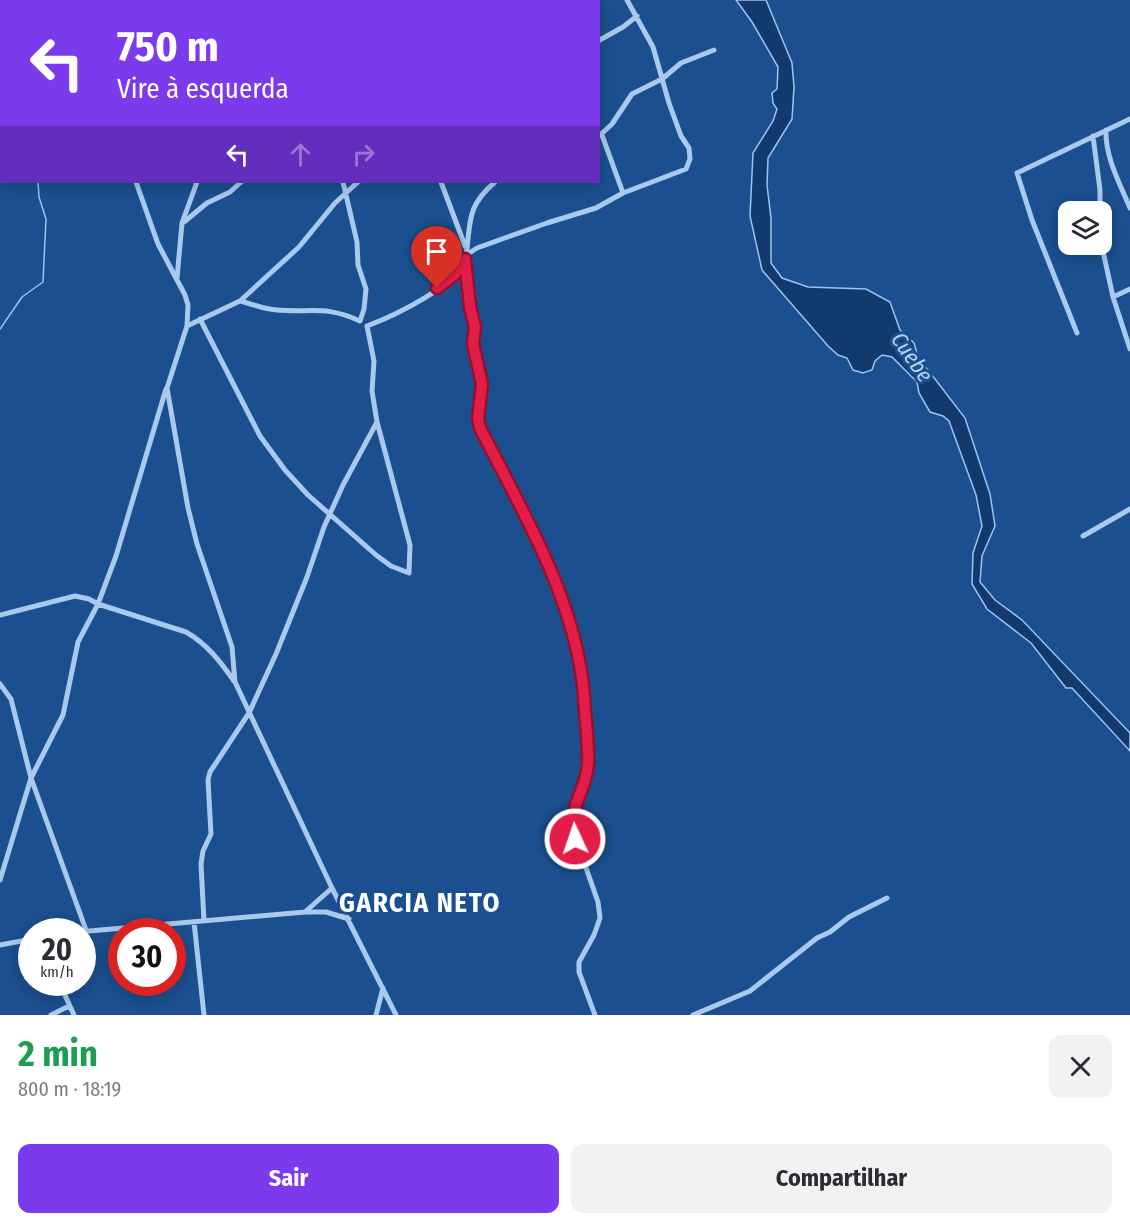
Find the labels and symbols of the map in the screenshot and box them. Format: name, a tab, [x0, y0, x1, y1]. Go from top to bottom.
pin	[411, 226, 462, 288]
water label: Cuebe	[885, 327, 939, 387]
position arrow	[543, 807, 607, 871]
district label: GARCIA NETO	[339, 887, 501, 919]
speed limit sign: 30	[108, 918, 186, 996]

